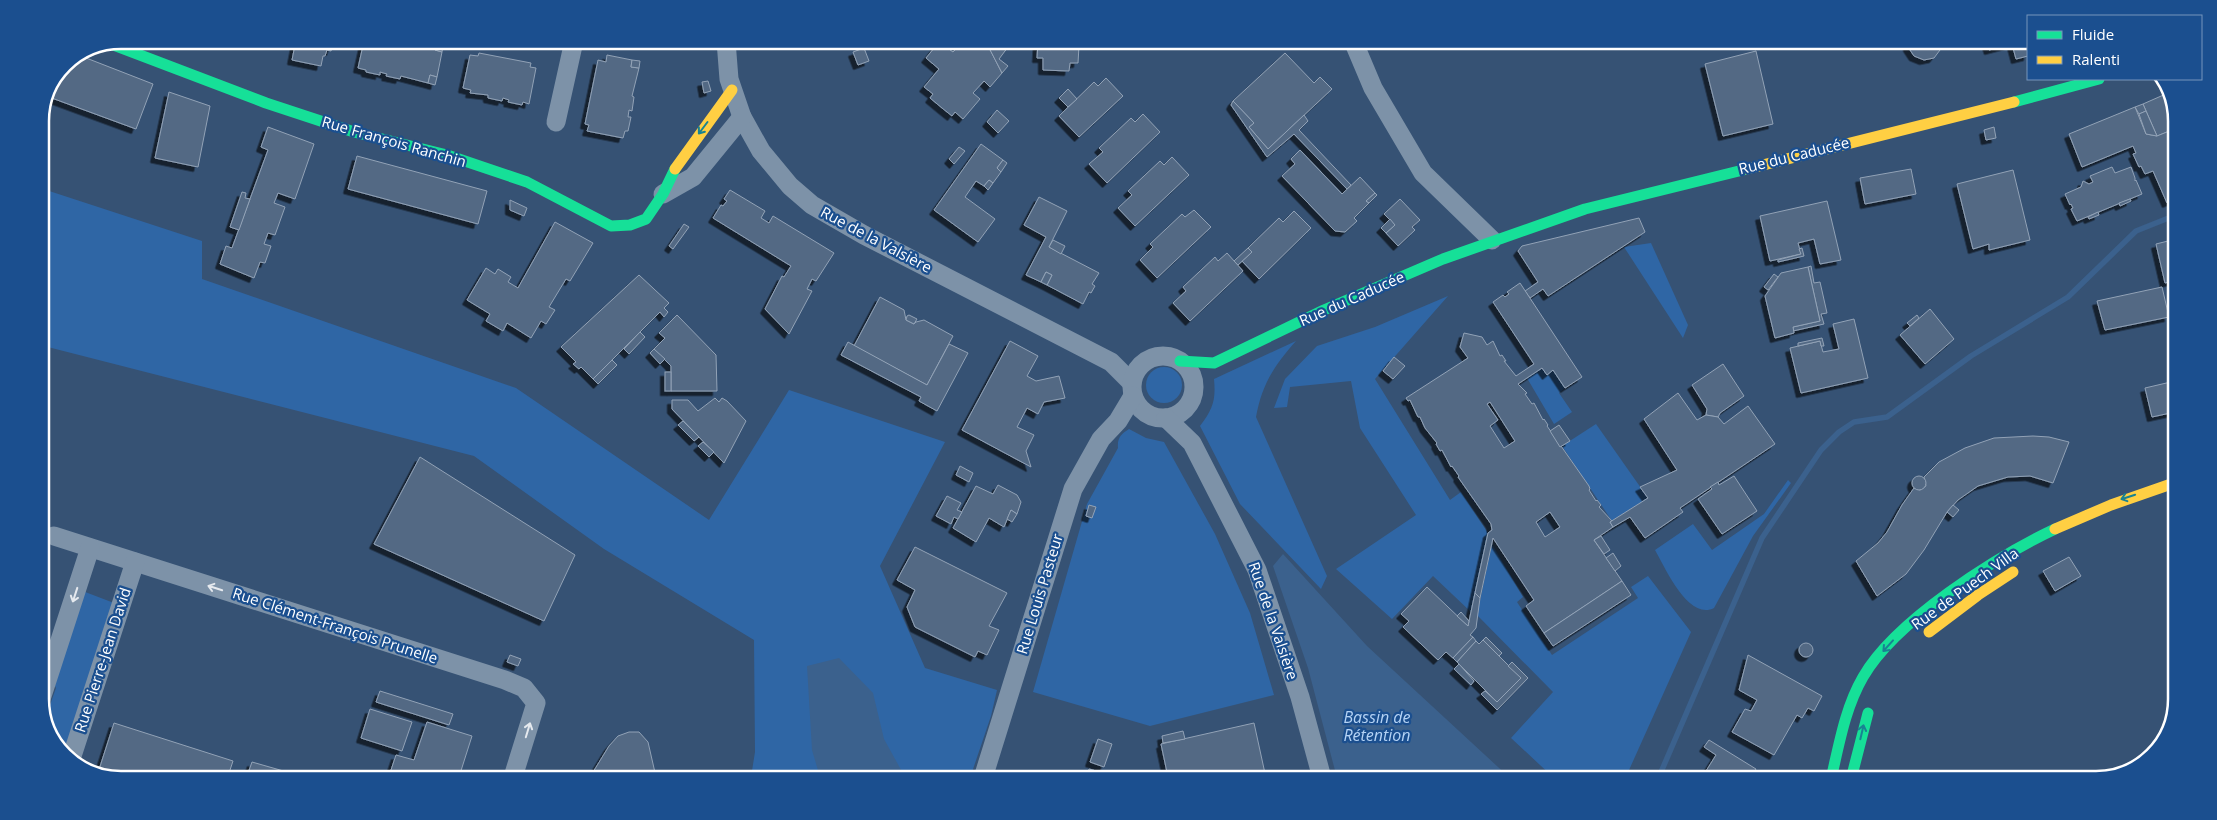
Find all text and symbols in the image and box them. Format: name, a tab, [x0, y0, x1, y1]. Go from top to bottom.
legend	[2027, 15, 2202, 80]
text: Fluide	[2072, 24, 2114, 44]
text: Ralenti	[2072, 49, 2120, 69]
street label: Rue François Ranchin	[320, 111, 469, 171]
one-way arrow	[697, 121, 708, 134]
street label: Rue du Caducée	[1736, 132, 1851, 178]
street label: Rue de la Valsière	[817, 201, 936, 277]
street label: Rue du Caducée	[1296, 266, 1407, 330]
one-way arrow	[2121, 493, 2136, 502]
street label: Rue Louis Pasteur	[1011, 531, 1067, 657]
street label: Rue de Puech Villa	[1907, 543, 2022, 634]
street label: Rue de la Valsière	[1244, 559, 1303, 682]
one-way arrow	[207, 582, 223, 592]
street label: Rue Clément-François Prunelle	[230, 582, 440, 668]
street label: Rue Pierre-Jean David	[69, 585, 135, 735]
one-way arrow	[69, 586, 79, 602]
one-way arrow	[1882, 639, 1893, 652]
water label: Bassin de Rétention	[1343, 706, 1411, 746]
one-way arrow	[523, 722, 533, 738]
one-way arrow	[1858, 724, 1867, 740]

